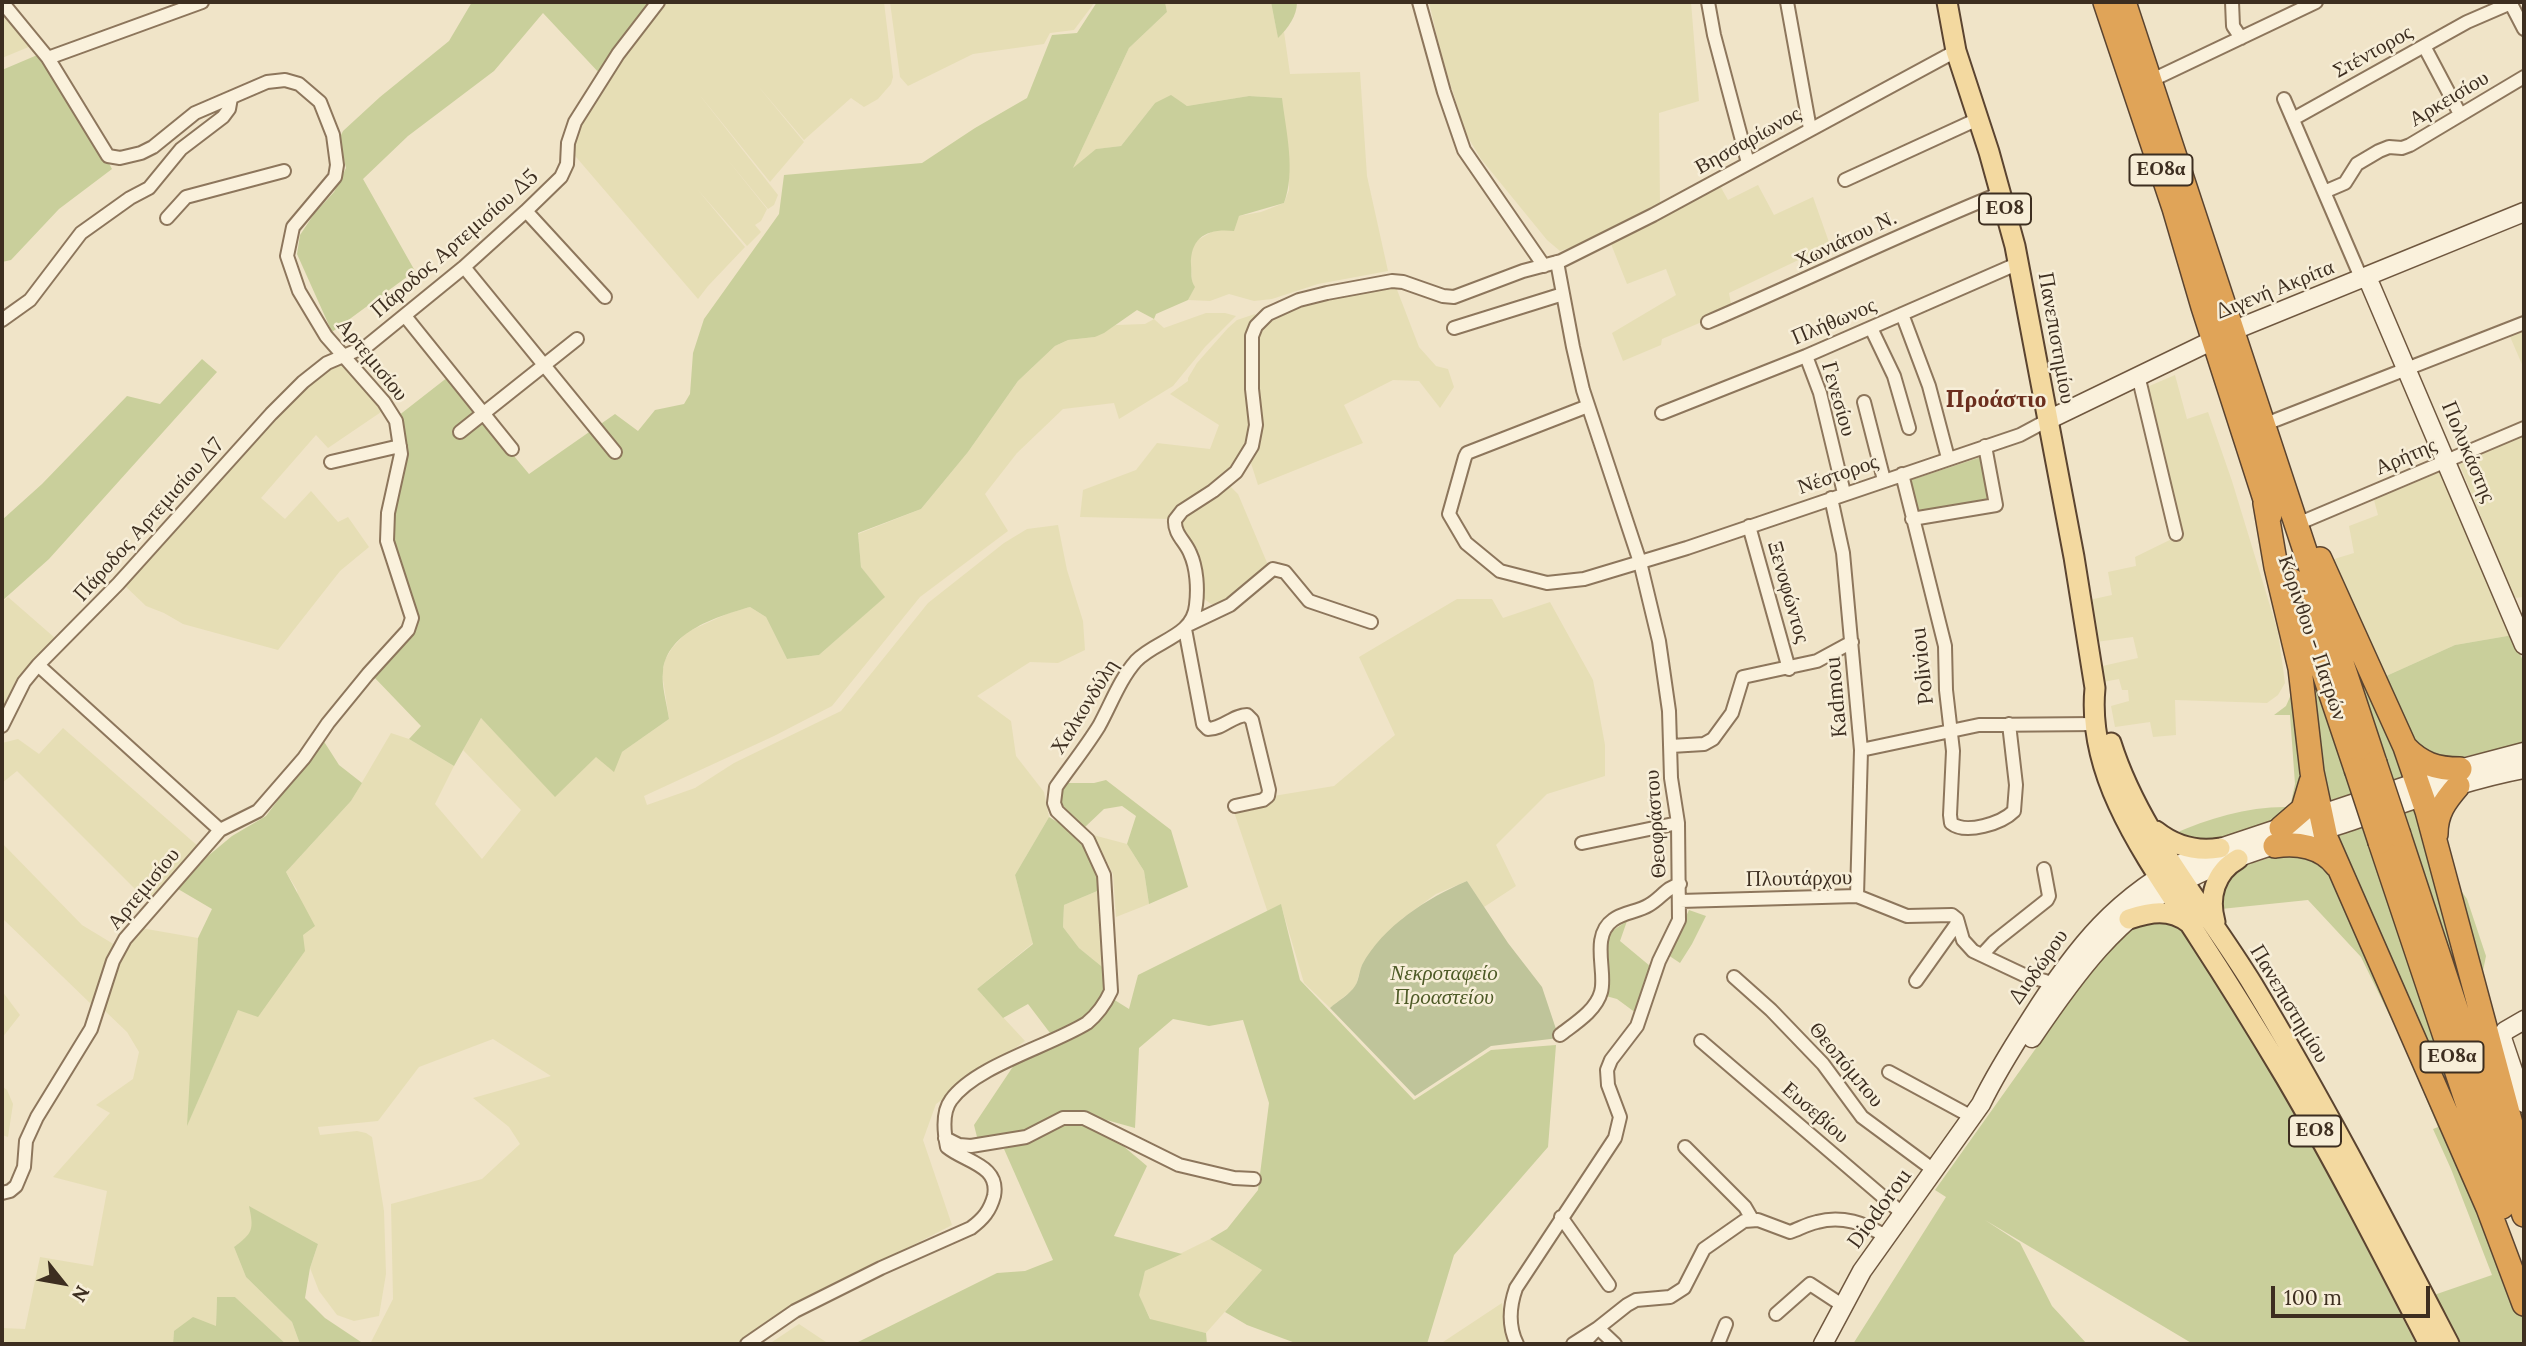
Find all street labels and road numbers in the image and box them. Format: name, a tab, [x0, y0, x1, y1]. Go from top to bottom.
street label: Στέντορος	[2329, 20, 2417, 84]
street label: Αρκεισίου	[2405, 65, 2493, 133]
street label: Βησσαρίωνος	[1691, 102, 1805, 180]
road number: ΕΟ8α	[2130, 154, 2192, 186]
street label: Πάροδος Αρτεμισίου Δ5	[366, 165, 544, 323]
road number: ΕΟ8	[1979, 194, 2031, 224]
street label: Χωνιάτου Ν.	[1791, 205, 1901, 275]
street label: Διγενή Ακρίτα	[2212, 255, 2338, 325]
street label: Πανεπιστημίου	[2032, 270, 2080, 406]
street label: Πλήθωνος	[1788, 293, 1880, 351]
street label: Αρτεμισίου	[331, 313, 413, 407]
street label: Γενεσίου	[1815, 359, 1861, 439]
street label: Πολυκάστης	[2435, 398, 2501, 506]
street label: Πάροδος Αρτεμισίου Δ7	[69, 433, 229, 607]
street label: Αρήτης	[2371, 433, 2441, 481]
street label: Νέστορος	[1794, 449, 1882, 501]
street label: Ξενοφώντος	[1761, 538, 1815, 646]
street label: Κορίνθου - Πατρών	[2272, 552, 2352, 724]
street label: Poliviou	[1906, 626, 1940, 706]
street label: Χαλκονδύλη	[1046, 655, 1124, 759]
street label: Kadmou	[1821, 655, 1853, 739]
street label: Θεοφράστου	[1640, 769, 1672, 879]
street label: Αρτεμισίου	[102, 843, 186, 935]
street label: Πλουτάρχου	[1745, 865, 1853, 893]
street label: Διοδώρου	[2004, 925, 2074, 1009]
street label: Πανεπιστημίου	[2244, 940, 2334, 1068]
street label: Θεοπόμπου	[1803, 1017, 1889, 1113]
road number: ΕΟ8α	[2420, 1042, 2484, 1072]
street label: Ευσεβίου	[1776, 1077, 1854, 1149]
road number: ΕΟ8	[2289, 1116, 2341, 1147]
street label: Diodorou	[1843, 1164, 1917, 1254]

